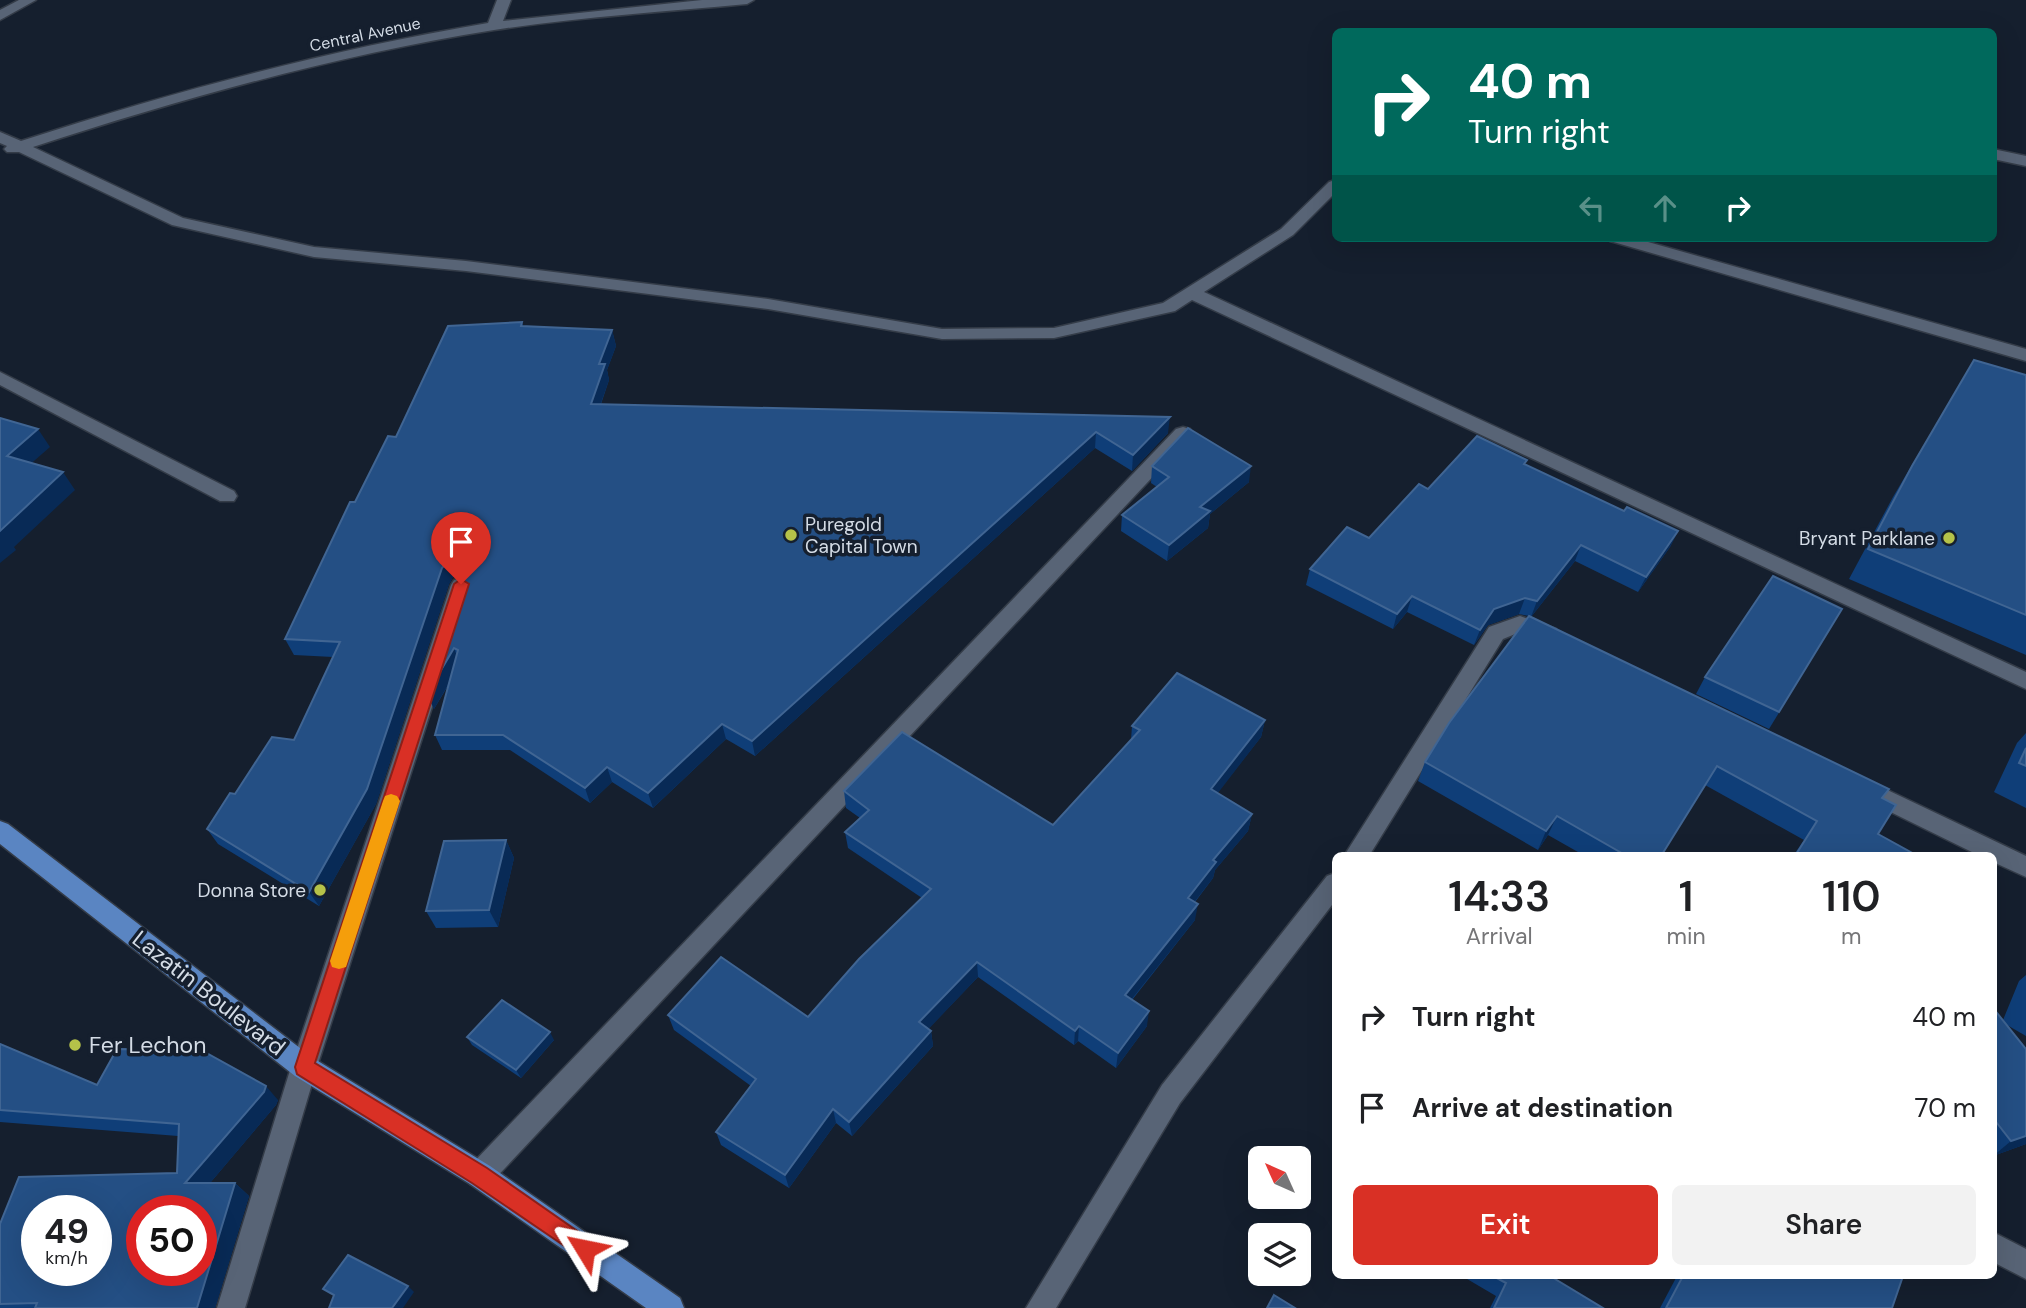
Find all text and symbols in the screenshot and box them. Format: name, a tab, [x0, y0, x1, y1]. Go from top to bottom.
street label: Central Avenue	[308, 12, 422, 56]
text: 40 m	[1468, 49, 1592, 113]
icon: right	[1353, 56, 1444, 147]
text: Turn right	[1468, 111, 1610, 153]
icon: left	[1573, 189, 1611, 227]
icon: ahead	[1646, 189, 1684, 227]
icon: right	[1719, 189, 1757, 227]
pin	[431, 512, 491, 584]
place label: Puregold Capital Town	[805, 512, 918, 559]
icon: arrive	[442, 523, 480, 561]
place label: Bryant Parklane	[1799, 526, 1935, 551]
marker: Puregold Capital Town	[783, 527, 799, 543]
marker: Bryant Parklane	[1941, 530, 1957, 546]
text: 14:33	[1448, 869, 1550, 924]
text: 1	[1679, 869, 1693, 924]
text: 110	[1822, 869, 1881, 924]
place label: Donna Store	[198, 878, 306, 903]
marker: Donna Store	[312, 882, 328, 898]
text: Arrival	[1466, 921, 1533, 951]
text: min	[1667, 921, 1706, 951]
text: m	[1841, 921, 1862, 951]
street label: Lazatin Boulevard	[126, 924, 292, 1062]
icon: right	[1353, 998, 1391, 1036]
text: Turn right	[1412, 1000, 1536, 1034]
text: 40 m	[1912, 1000, 1976, 1034]
place label: Fer Lechon	[89, 1030, 206, 1060]
marker: Fer Lechon	[67, 1037, 83, 1053]
icon: arrive	[1353, 1089, 1391, 1127]
text: Arrive at destination	[1412, 1091, 1673, 1125]
text: 70 m	[1915, 1091, 1976, 1125]
north arrow	[1248, 1146, 1311, 1209]
map controls	[1248, 1146, 1311, 1286]
button: Exit	[1353, 1185, 1658, 1265]
button: Share	[1672, 1185, 1976, 1265]
speed limit sign: 50	[126, 1195, 217, 1286]
text: 49	[44, 1208, 89, 1254]
position arrow	[548, 1212, 622, 1286]
button: layers	[1248, 1223, 1311, 1286]
text: km/h	[45, 1246, 88, 1270]

